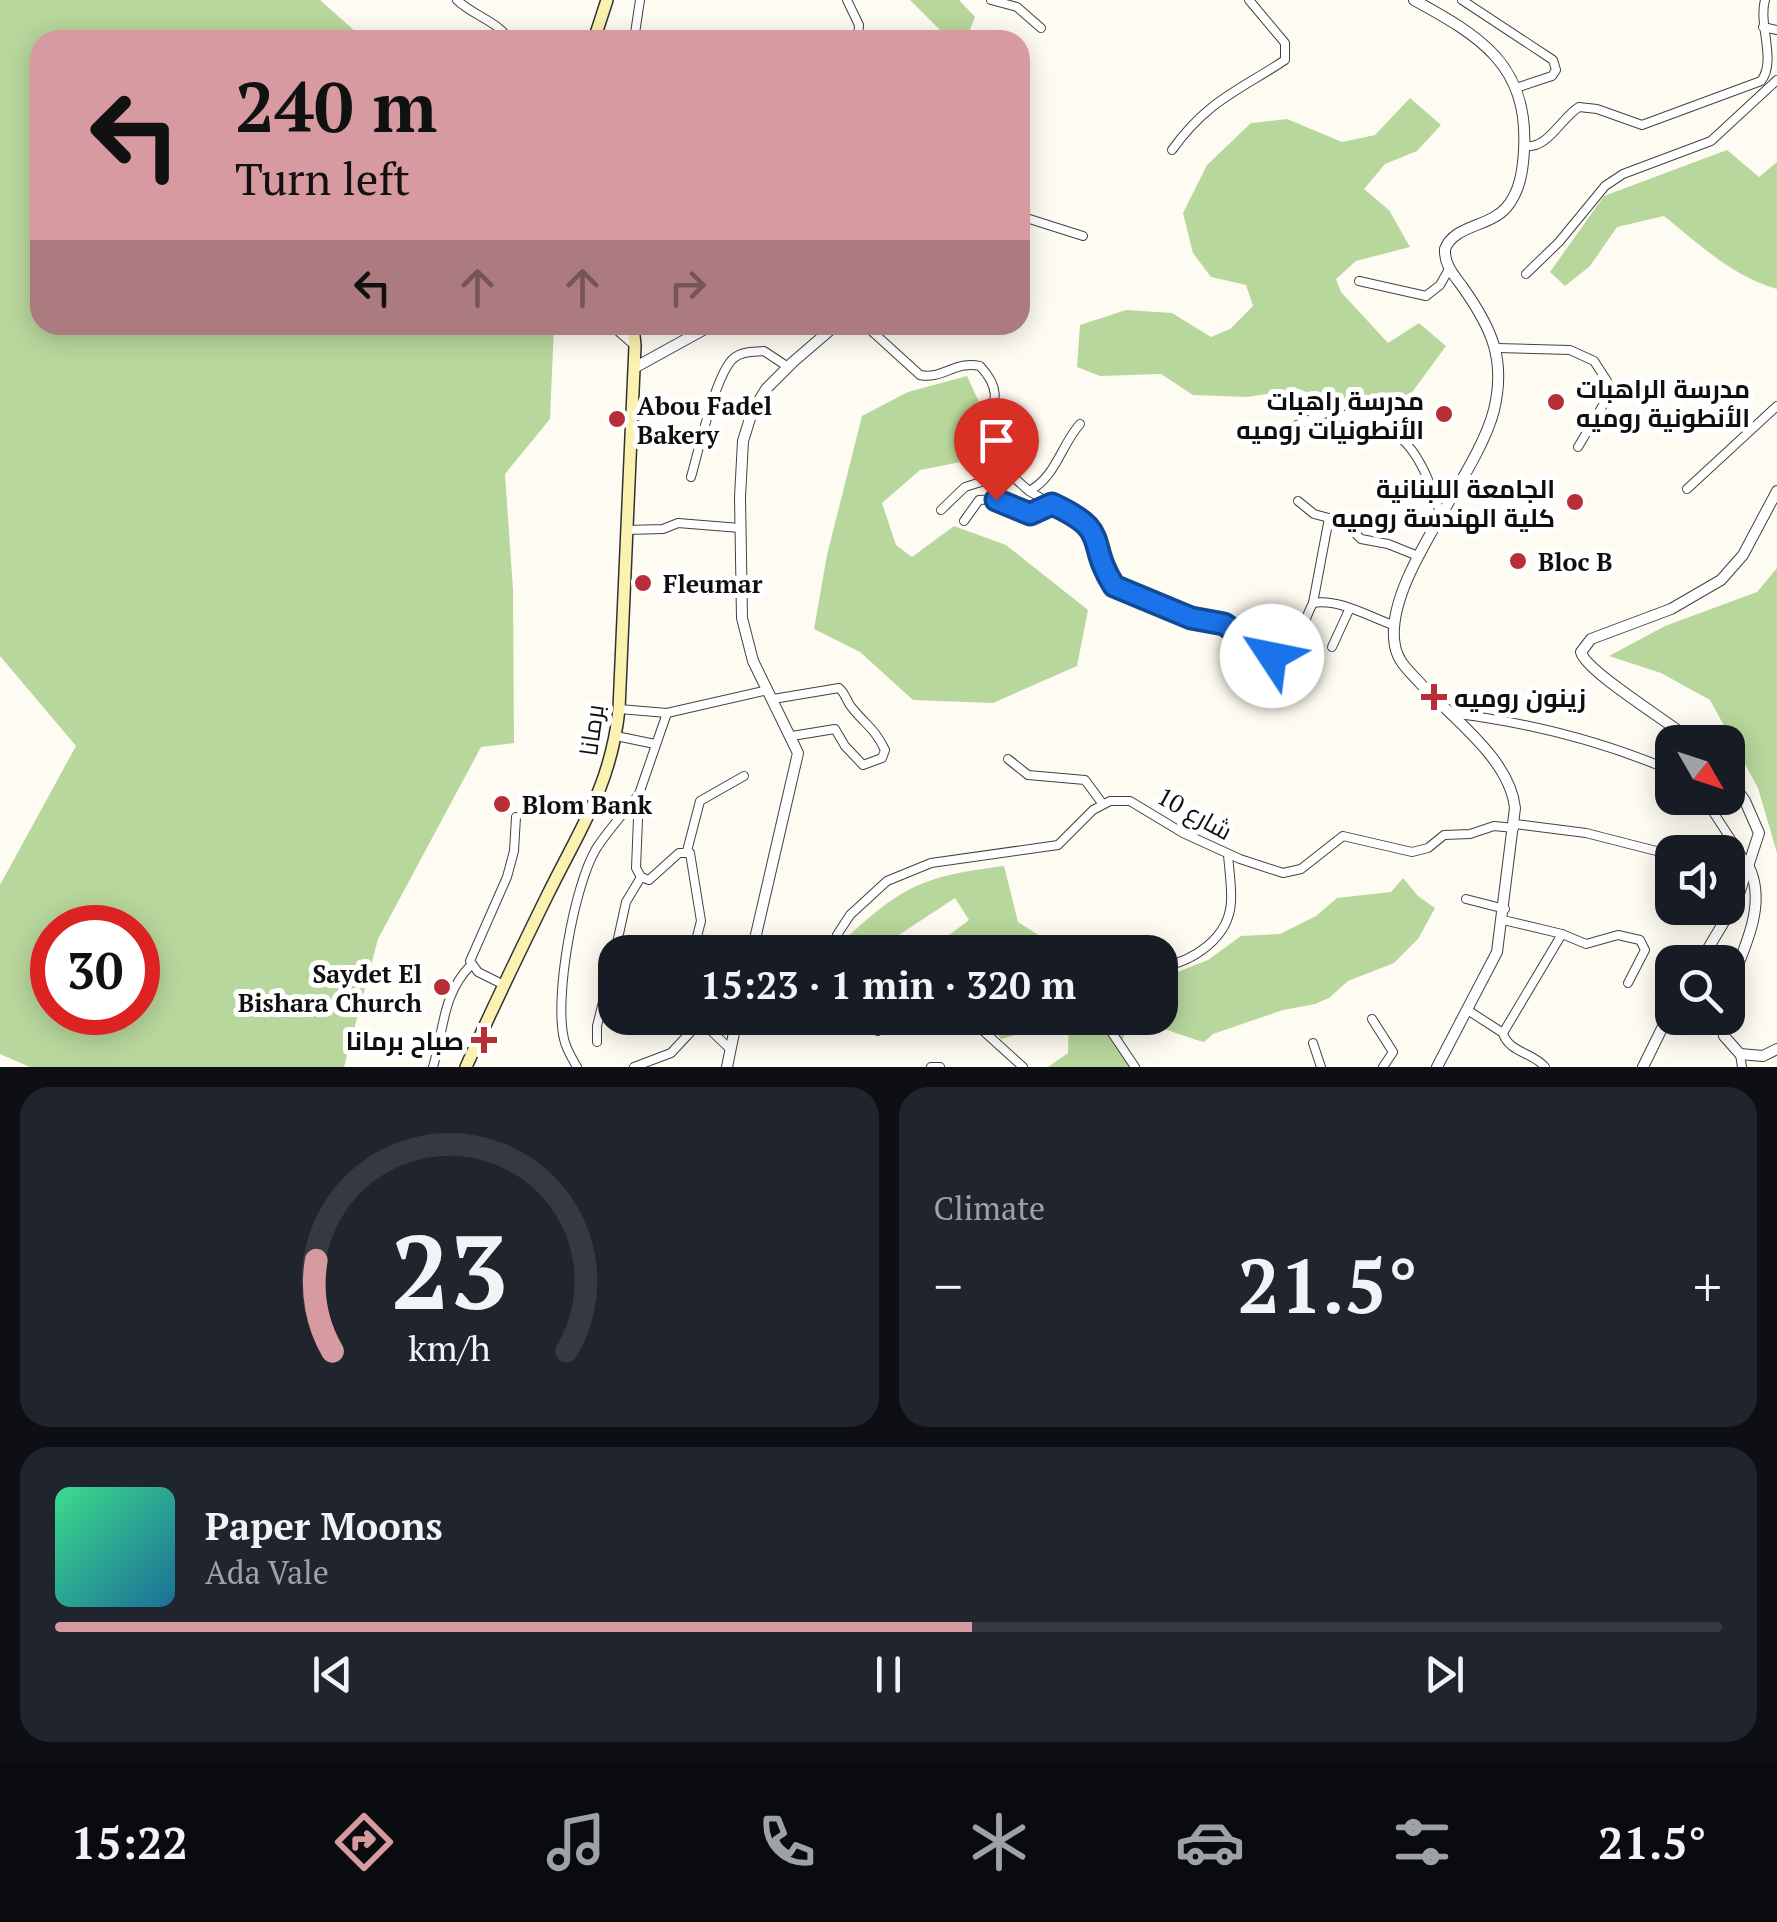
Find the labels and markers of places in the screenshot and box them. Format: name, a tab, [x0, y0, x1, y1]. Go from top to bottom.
place label: مدرسة الراهبات الأنطونية روميه	[1576, 372, 1750, 434]
place label: مدرسة راهبات الأنطونيات روميه	[1236, 384, 1424, 446]
place label: Abou Fadel Bakery	[637, 389, 772, 451]
marker: مدرسة الراهبات الأنطونية روميه	[1545, 391, 1567, 413]
pin	[954, 398, 1039, 501]
marker: مدرسة راهبات الأنطونيات روميه	[1433, 403, 1455, 425]
marker: Abou Fadel Bakery	[606, 408, 628, 430]
place label: الجامعة اللبنانية كلية الهندسة روميه	[1332, 472, 1555, 534]
marker: الجامعة اللبنانية كلية الهندسة روميه	[1564, 491, 1586, 513]
place label: Bloc B	[1538, 545, 1612, 578]
marker: Bloc B	[1507, 550, 1529, 572]
place label: Fleumar	[663, 567, 763, 600]
marker: Fleumar	[632, 572, 654, 594]
place label: زينون روميه	[1454, 681, 1586, 714]
marker: زينون روميه	[1423, 686, 1445, 708]
place label: Blom Bank	[522, 788, 652, 821]
marker: Blom Bank	[491, 793, 513, 815]
place label: Saydet El Bishara Church	[238, 957, 422, 1019]
marker: Saydet El Bishara Church	[431, 976, 453, 998]
place label: صباح برمانا	[346, 1024, 464, 1058]
marker: صباح برمانا	[473, 1029, 495, 1051]

